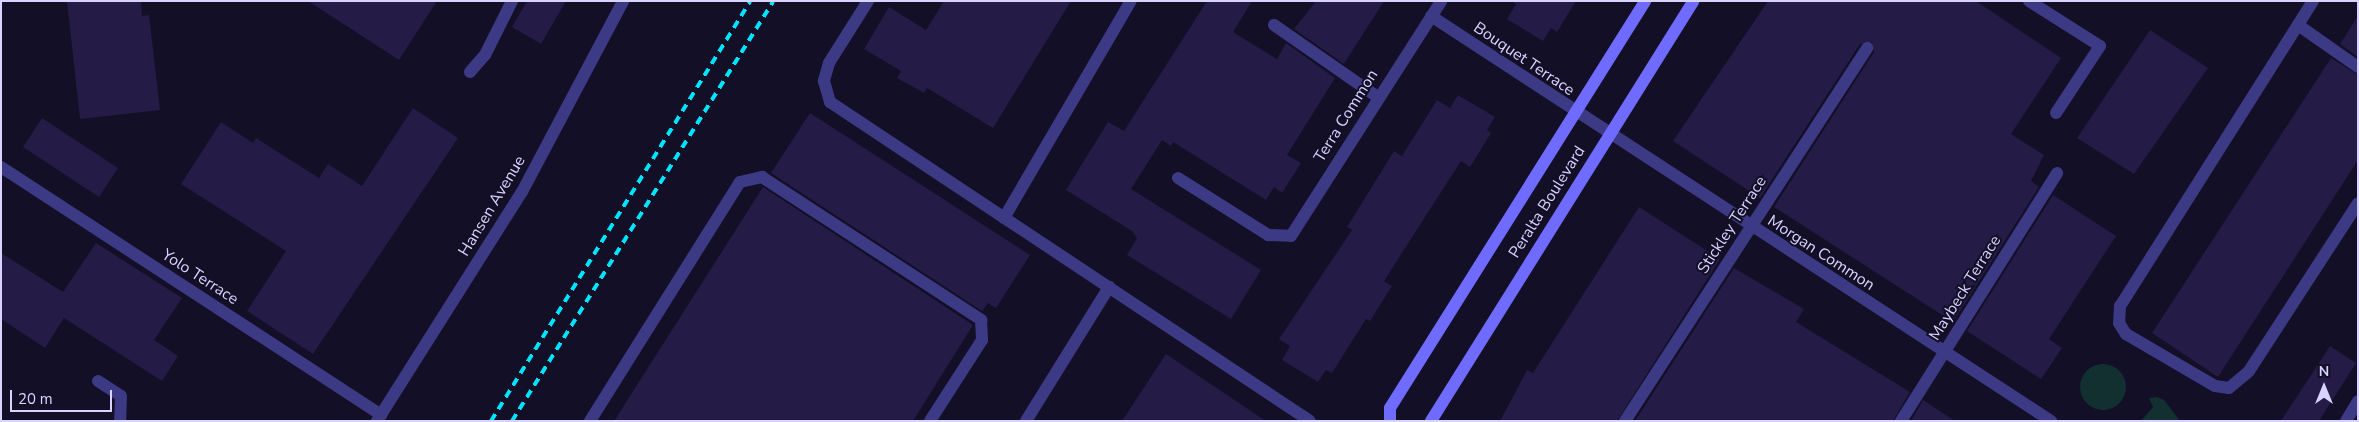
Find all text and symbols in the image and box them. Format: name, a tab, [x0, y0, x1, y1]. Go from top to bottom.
street label: Bouquet Terrace	[1470, 18, 1578, 100]
street label: Terra Common	[1310, 66, 1382, 166]
street label: Peralta Boulevard	[1505, 142, 1589, 262]
street label: Hansen Avenue	[455, 152, 529, 260]
street label: Stickley Terrace	[1693, 173, 1771, 277]
street label: Morgan Common	[1764, 211, 1878, 295]
street label: Maybeck Terrace	[1925, 232, 2005, 344]
street label: Yolo Terrace	[158, 245, 242, 309]
north arrow	[2299, 362, 2349, 412]
text: N	[2319, 362, 2329, 381]
scale bar	[12, 380, 115, 412]
text: 20 m	[18, 389, 53, 409]

